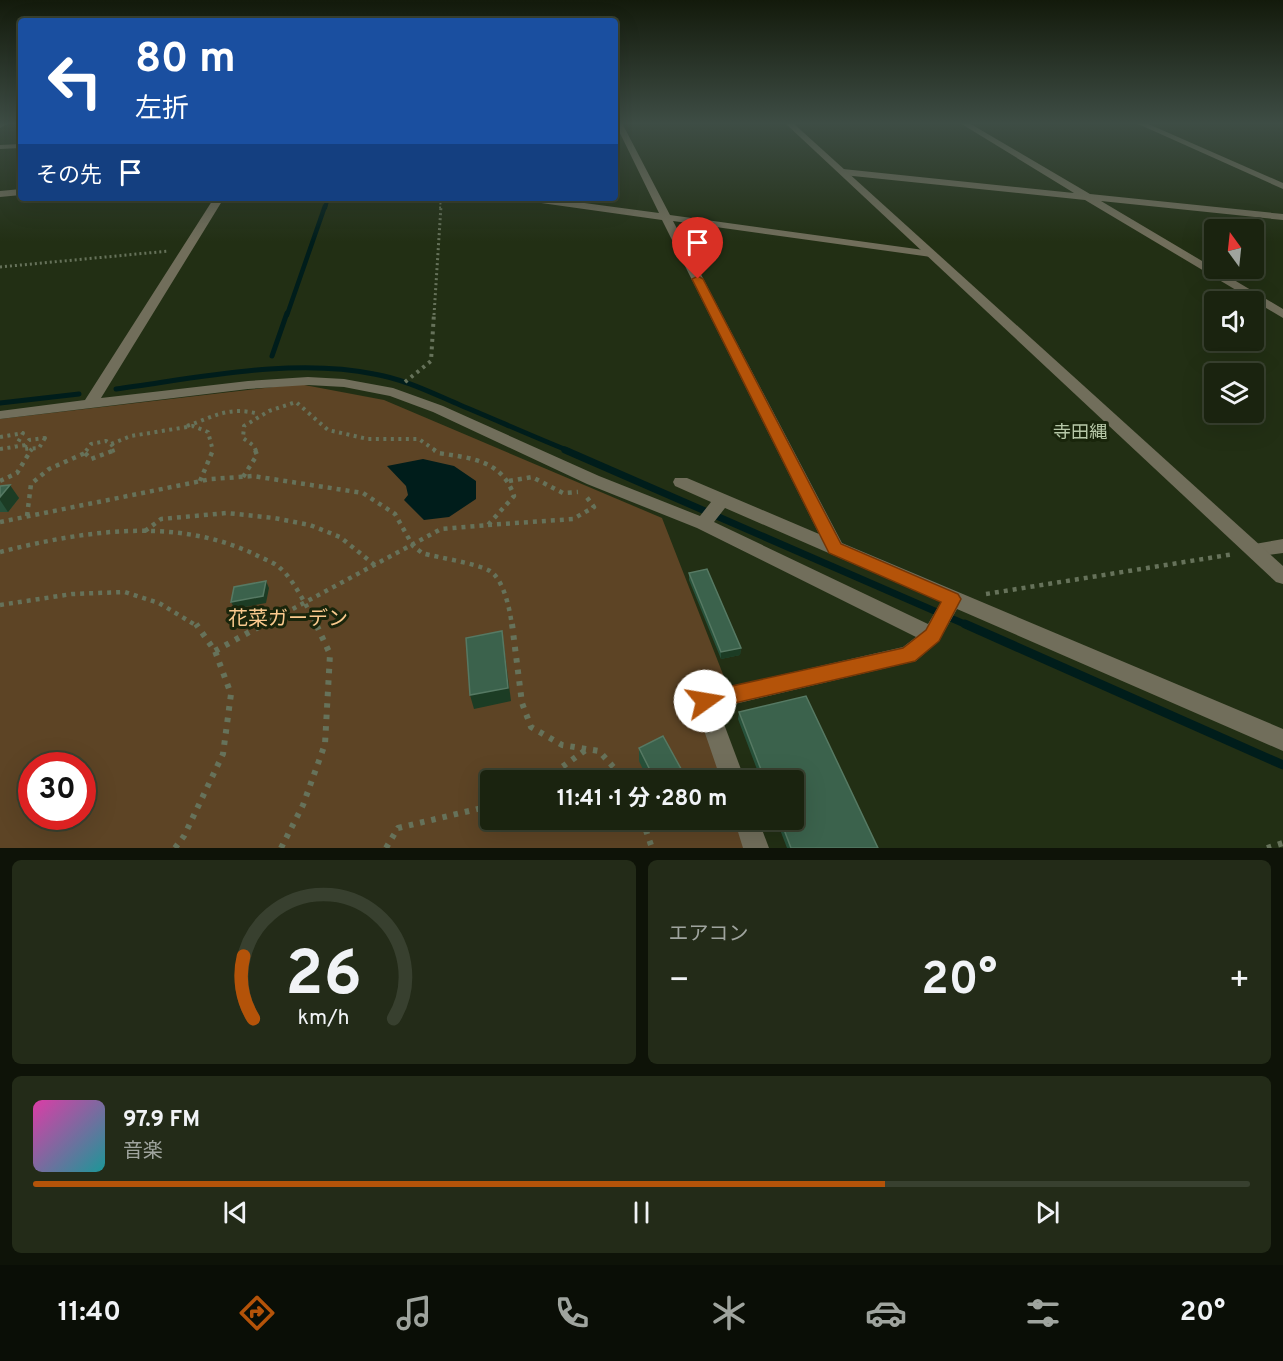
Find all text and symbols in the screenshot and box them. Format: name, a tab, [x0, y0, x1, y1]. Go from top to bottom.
text: 80 m	[135, 34, 236, 87]
icon: left	[36, 42, 114, 120]
text: 左折	[135, 93, 189, 127]
icon: arrive	[114, 156, 147, 189]
text: その先	[36, 163, 102, 190]
pin	[672, 217, 723, 279]
north arrow	[1204, 219, 1264, 279]
map controls	[1204, 219, 1264, 423]
icon: arrive	[681, 226, 714, 259]
button: sound	[1204, 291, 1264, 351]
button: layers	[1204, 363, 1264, 423]
district label: 寺田縄	[1053, 422, 1107, 445]
park label: 花菜ガーデン	[228, 607, 348, 633]
position arrow	[673, 669, 737, 733]
speed limit sign: 30	[18, 752, 96, 830]
text: 11:41 · 1 分 · 280 m	[557, 786, 727, 813]
text: エアコン	[669, 922, 749, 948]
text: 26	[285, 938, 362, 1017]
text: 20°	[921, 953, 997, 1010]
text: −	[669, 961, 690, 1003]
text: +	[1229, 961, 1250, 1003]
text: km/h	[298, 1005, 350, 1032]
text: 97.9 FM	[123, 1107, 200, 1134]
text: 音楽	[123, 1139, 163, 1165]
icon: previous	[219, 1196, 252, 1229]
icon: pause	[625, 1196, 658, 1229]
icon: next	[1031, 1196, 1064, 1229]
icon: directions	[236, 1292, 278, 1334]
icon: music	[393, 1292, 435, 1334]
icon: phone	[551, 1292, 593, 1334]
icon: climate	[708, 1292, 750, 1334]
icon: car	[865, 1292, 907, 1334]
icon: filters	[1022, 1292, 1064, 1334]
text: 11:40	[58, 1296, 121, 1330]
text: 20°	[1180, 1296, 1225, 1330]

